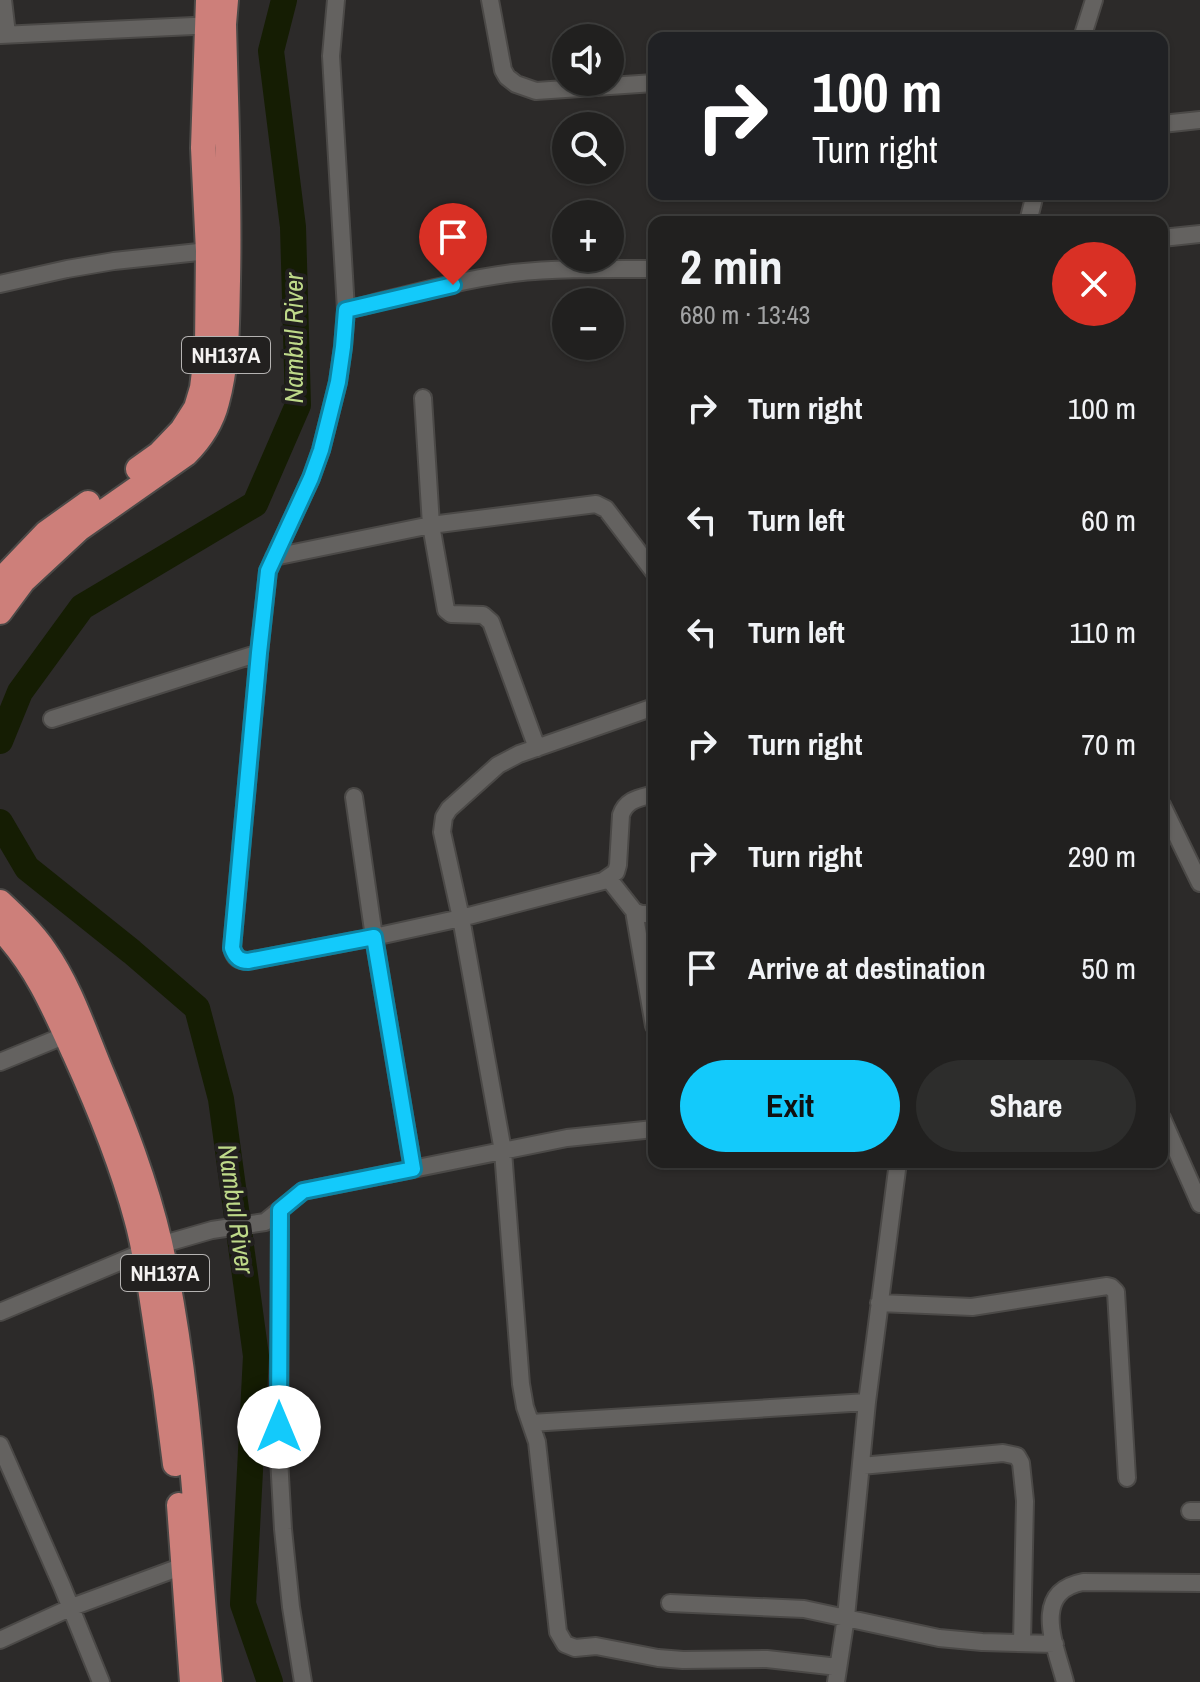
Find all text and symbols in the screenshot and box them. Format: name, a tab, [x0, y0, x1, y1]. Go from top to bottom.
map controls	[552, 24, 624, 360]
button: sound	[552, 24, 624, 96]
text: 100 m	[812, 54, 942, 129]
icon: right	[680, 64, 784, 168]
button: search	[552, 112, 624, 184]
text: Turn right	[812, 126, 937, 174]
button: +	[552, 200, 624, 272]
pin	[419, 203, 487, 285]
icon: arrive	[431, 215, 475, 259]
text: 2 min	[680, 234, 783, 299]
button: close	[1052, 242, 1136, 326]
water label: Nambul River	[276, 272, 311, 403]
button: −	[552, 288, 624, 360]
text: 680 m · 13:43	[680, 297, 810, 332]
road number: NH137A	[182, 337, 270, 373]
icon: right	[680, 386, 724, 430]
text: Turn right	[748, 388, 862, 428]
text: 100 m	[1068, 388, 1136, 428]
icon: left	[680, 498, 724, 542]
text: Turn left	[748, 500, 845, 540]
text: 60 m	[1081, 500, 1136, 540]
icon: left	[680, 610, 724, 654]
text: Turn left	[748, 612, 845, 652]
text: 110 m	[1069, 612, 1136, 652]
icon: right	[680, 722, 724, 766]
text: Turn right	[748, 724, 862, 764]
text: 70 m	[1081, 724, 1136, 764]
icon: right	[680, 834, 724, 878]
text: Turn right	[748, 836, 862, 876]
text: 290 m	[1068, 836, 1136, 876]
icon: arrive	[680, 946, 724, 990]
text: Arrive at destination	[748, 948, 986, 988]
text: 50 m	[1081, 948, 1136, 988]
button: Exit	[680, 1060, 900, 1152]
button: Share	[916, 1060, 1136, 1152]
water label: Nambul River	[210, 1142, 263, 1277]
road number: NH137A	[121, 1255, 209, 1291]
position arrow	[237, 1385, 321, 1469]

